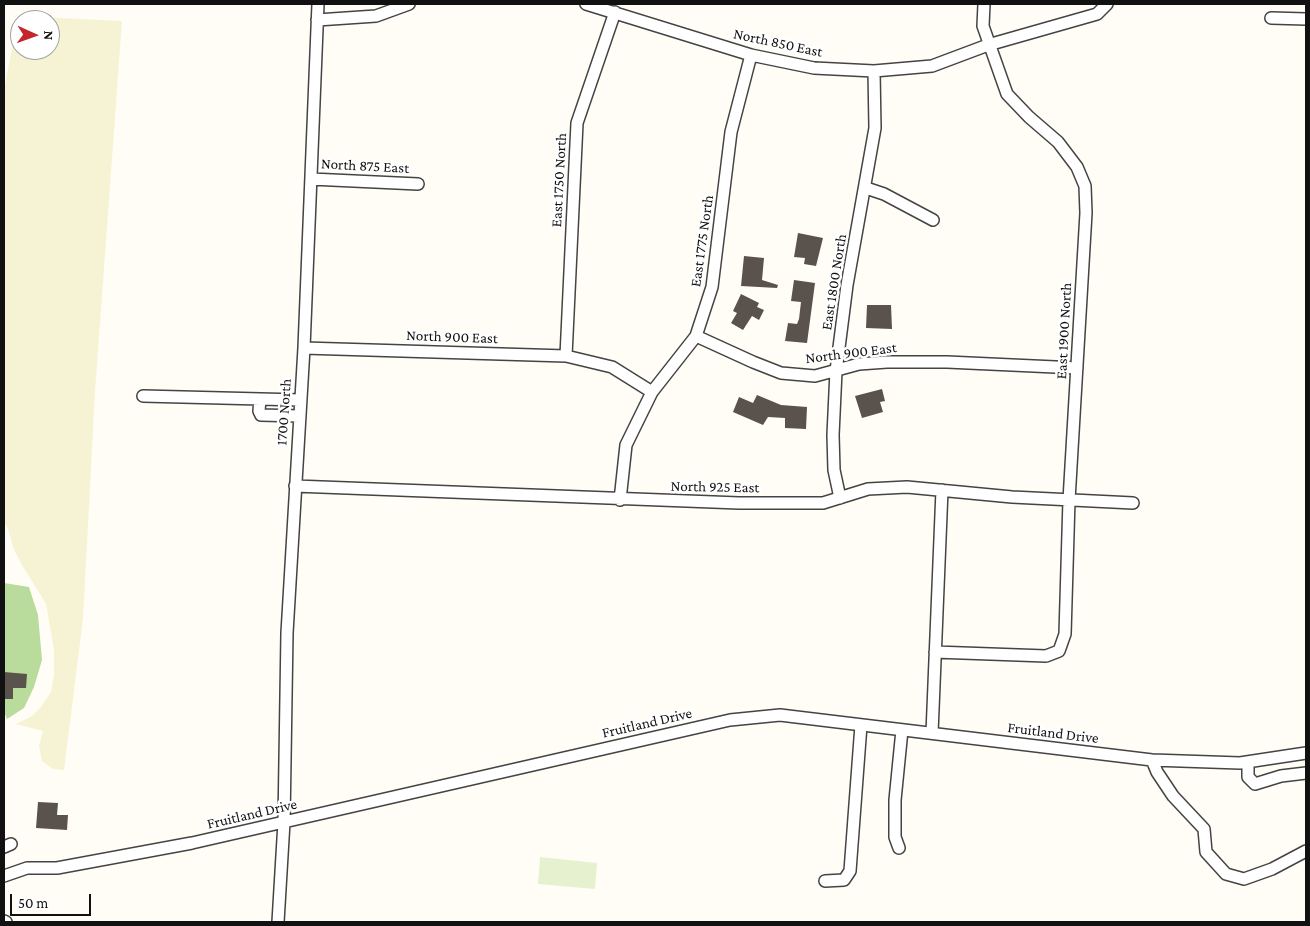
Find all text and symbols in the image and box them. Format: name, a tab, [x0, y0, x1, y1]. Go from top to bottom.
north arrow	[10, 10, 60, 60]
street label: North 850 East	[732, 25, 824, 61]
text: N	[41, 30, 57, 41]
street label: East 1750 North	[548, 132, 570, 228]
street label: North 875 East	[320, 155, 410, 177]
street label: East 1775 North	[687, 194, 717, 288]
street label: East 1800 North	[818, 233, 850, 331]
street label: East 1900 North	[1052, 282, 1076, 380]
street label: North 900 East	[406, 326, 498, 348]
street label: North 900 East	[804, 338, 898, 368]
street label: 1700 North	[273, 378, 295, 446]
street label: North 925 East	[670, 477, 760, 497]
street label: Fruitland Drive	[600, 704, 694, 742]
street label: Fruitland Drive	[1006, 718, 1100, 748]
street label: Fruitland Drive	[205, 795, 299, 833]
scale bar	[12, 884, 94, 916]
text: 50 m	[18, 895, 48, 911]

